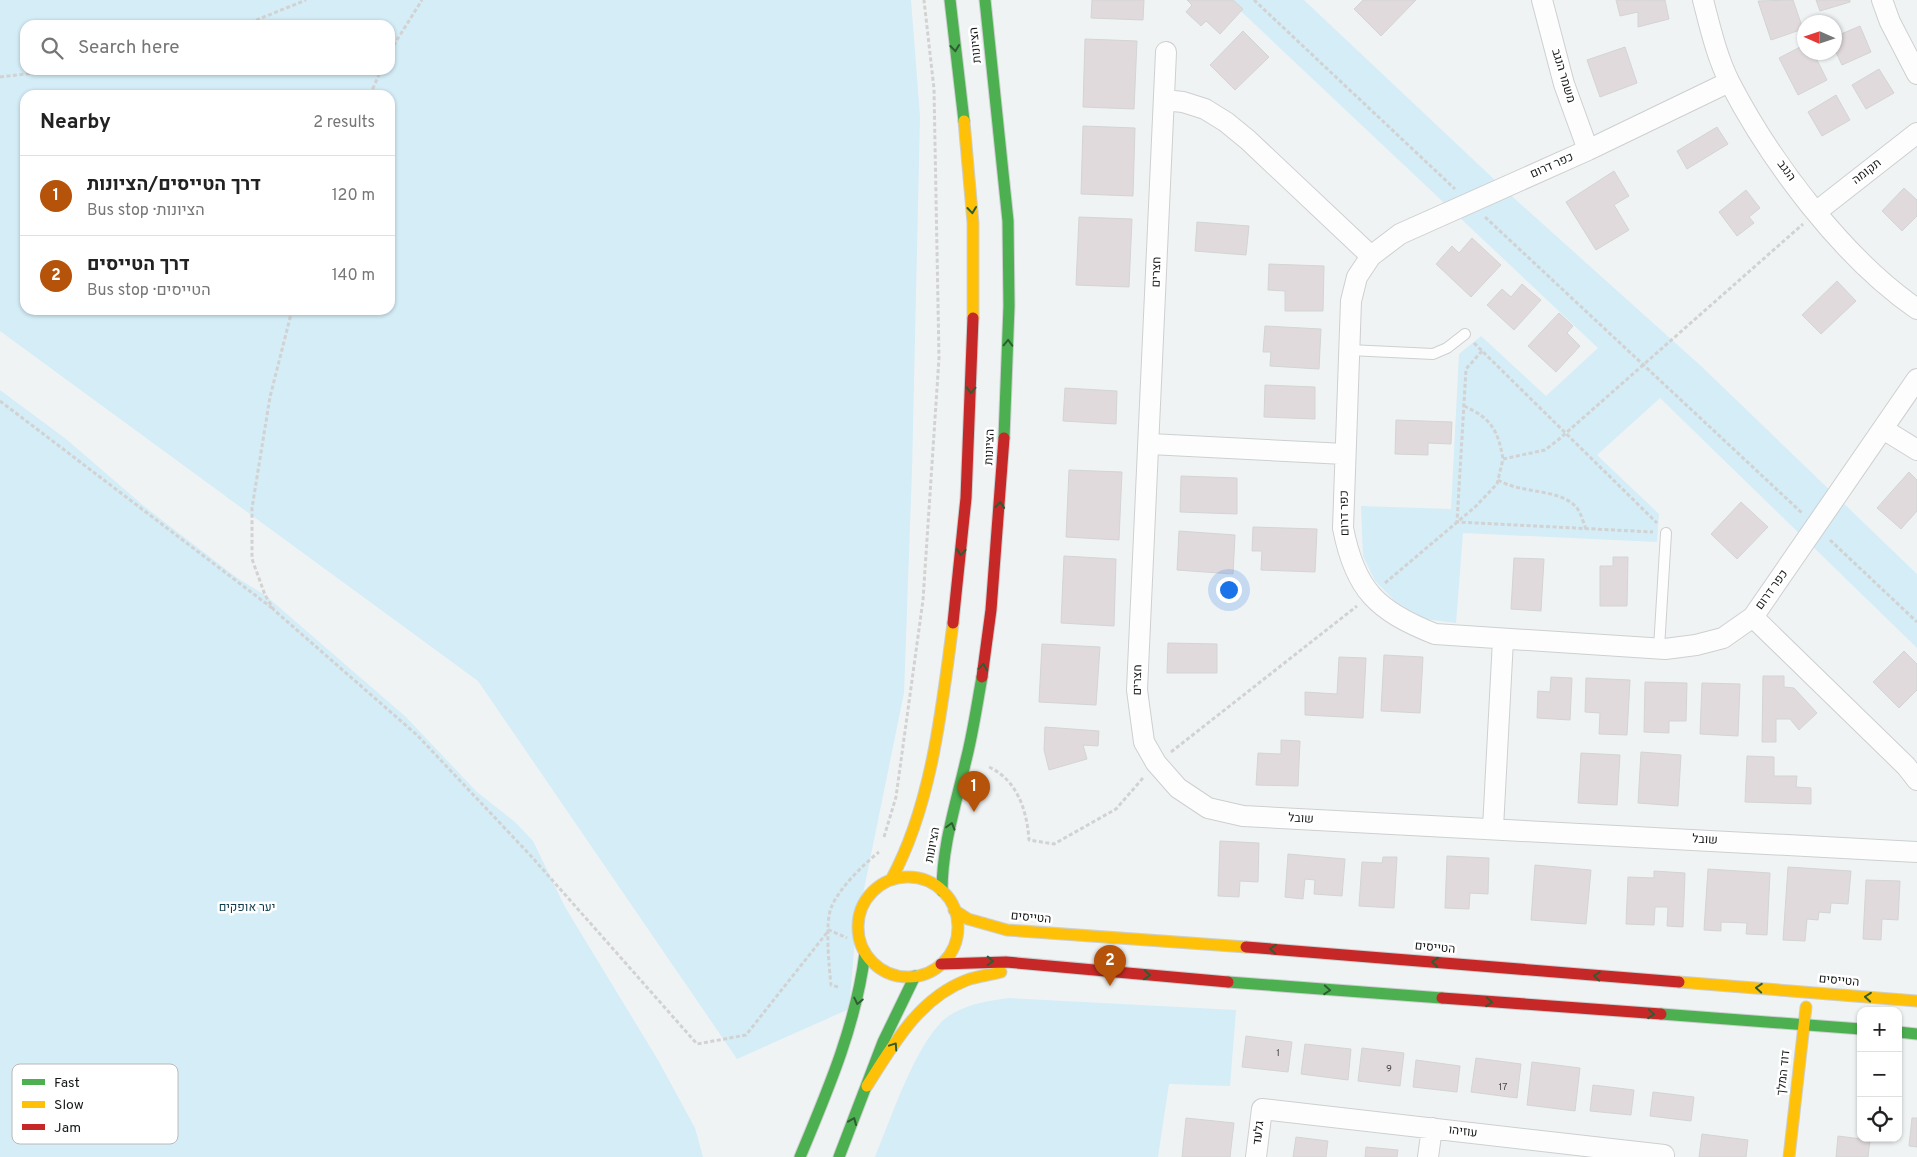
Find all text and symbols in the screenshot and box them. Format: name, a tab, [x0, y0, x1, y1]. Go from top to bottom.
north arrow	[1797, 15, 1842, 60]
search box	[20, 20, 395, 75]
street label: הציונות	[966, 26, 986, 64]
icon: search	[38, 34, 66, 62]
text: Search here	[78, 36, 180, 60]
one-way arrow	[949, 45, 960, 53]
street label: משמר הנגב	[1547, 47, 1579, 105]
text: Nearby	[40, 109, 111, 136]
text: 2 results	[313, 113, 375, 133]
street label: כפר דרום	[1528, 149, 1576, 183]
street label: תקומה	[1849, 155, 1885, 189]
street label: הנגב	[1773, 157, 1799, 185]
text: דרך הטייסים/הציונות	[87, 173, 261, 197]
text: 1	[53, 186, 59, 206]
text: 120 m	[332, 186, 375, 206]
text: Bus stop · הציונות	[87, 201, 205, 221]
one-way arrow	[966, 206, 977, 214]
text: דרך הטייסים	[87, 253, 190, 277]
street label: חצרים	[1148, 256, 1166, 288]
text: 2	[51, 266, 61, 286]
text: 140 m	[332, 266, 375, 286]
text: Bus stop · הטייסים	[87, 281, 211, 301]
one-way arrow	[1002, 339, 1013, 347]
one-way arrow	[966, 386, 977, 394]
street label: הציונות	[981, 429, 999, 465]
street label: כפר דרום	[1337, 490, 1353, 536]
one-way arrow	[995, 501, 1006, 509]
one-way arrow	[956, 548, 967, 556]
street label: כפר דרום	[1752, 567, 1792, 613]
your location	[1216, 577, 1242, 603]
one-way arrow	[978, 663, 988, 671]
street label: חצרים	[1130, 664, 1146, 696]
pin: 1	[958, 771, 990, 812]
street label: שובל	[1288, 810, 1314, 828]
one-way arrow	[945, 822, 955, 831]
street label: הציונות	[922, 826, 944, 864]
street label: שובל	[1692, 831, 1718, 849]
park label: יער אופקים	[219, 900, 275, 916]
street label: הטייסים	[1010, 908, 1052, 928]
street label: הטייסים	[1414, 938, 1456, 958]
one-way arrow	[1269, 944, 1277, 955]
pin: 2	[1094, 945, 1126, 986]
one-way arrow	[986, 956, 994, 967]
one-way arrow	[1431, 957, 1439, 968]
one-way arrow	[1144, 969, 1152, 980]
one-way arrow	[1593, 970, 1601, 981]
street label: הטייסים	[1818, 971, 1860, 991]
one-way arrow	[1755, 983, 1763, 994]
one-way arrow	[1323, 984, 1331, 995]
one-way arrow	[1864, 992, 1872, 1003]
one-way arrow	[853, 996, 864, 1005]
one-way arrow	[1485, 996, 1493, 1007]
map controls	[1857, 1007, 1902, 1142]
button: +	[1857, 1007, 1902, 1052]
one-way arrow	[1647, 1008, 1655, 1019]
one-way arrow	[888, 1042, 897, 1051]
house number: 1	[1276, 1047, 1280, 1060]
street label: דוד המלך	[1774, 1049, 1794, 1097]
button: −	[1857, 1052, 1902, 1097]
house number: 9	[1386, 1063, 1392, 1076]
legend	[12, 1064, 178, 1144]
text: Fast	[54, 1075, 80, 1092]
house number: 17	[1499, 1081, 1507, 1094]
text: Slow	[54, 1097, 84, 1114]
button: locate	[1857, 1097, 1902, 1142]
one-way arrow	[847, 1118, 857, 1126]
text: Jam	[54, 1120, 81, 1137]
street label: גלעד	[1250, 1120, 1268, 1146]
street label: עוזיהו	[1448, 1122, 1478, 1142]

